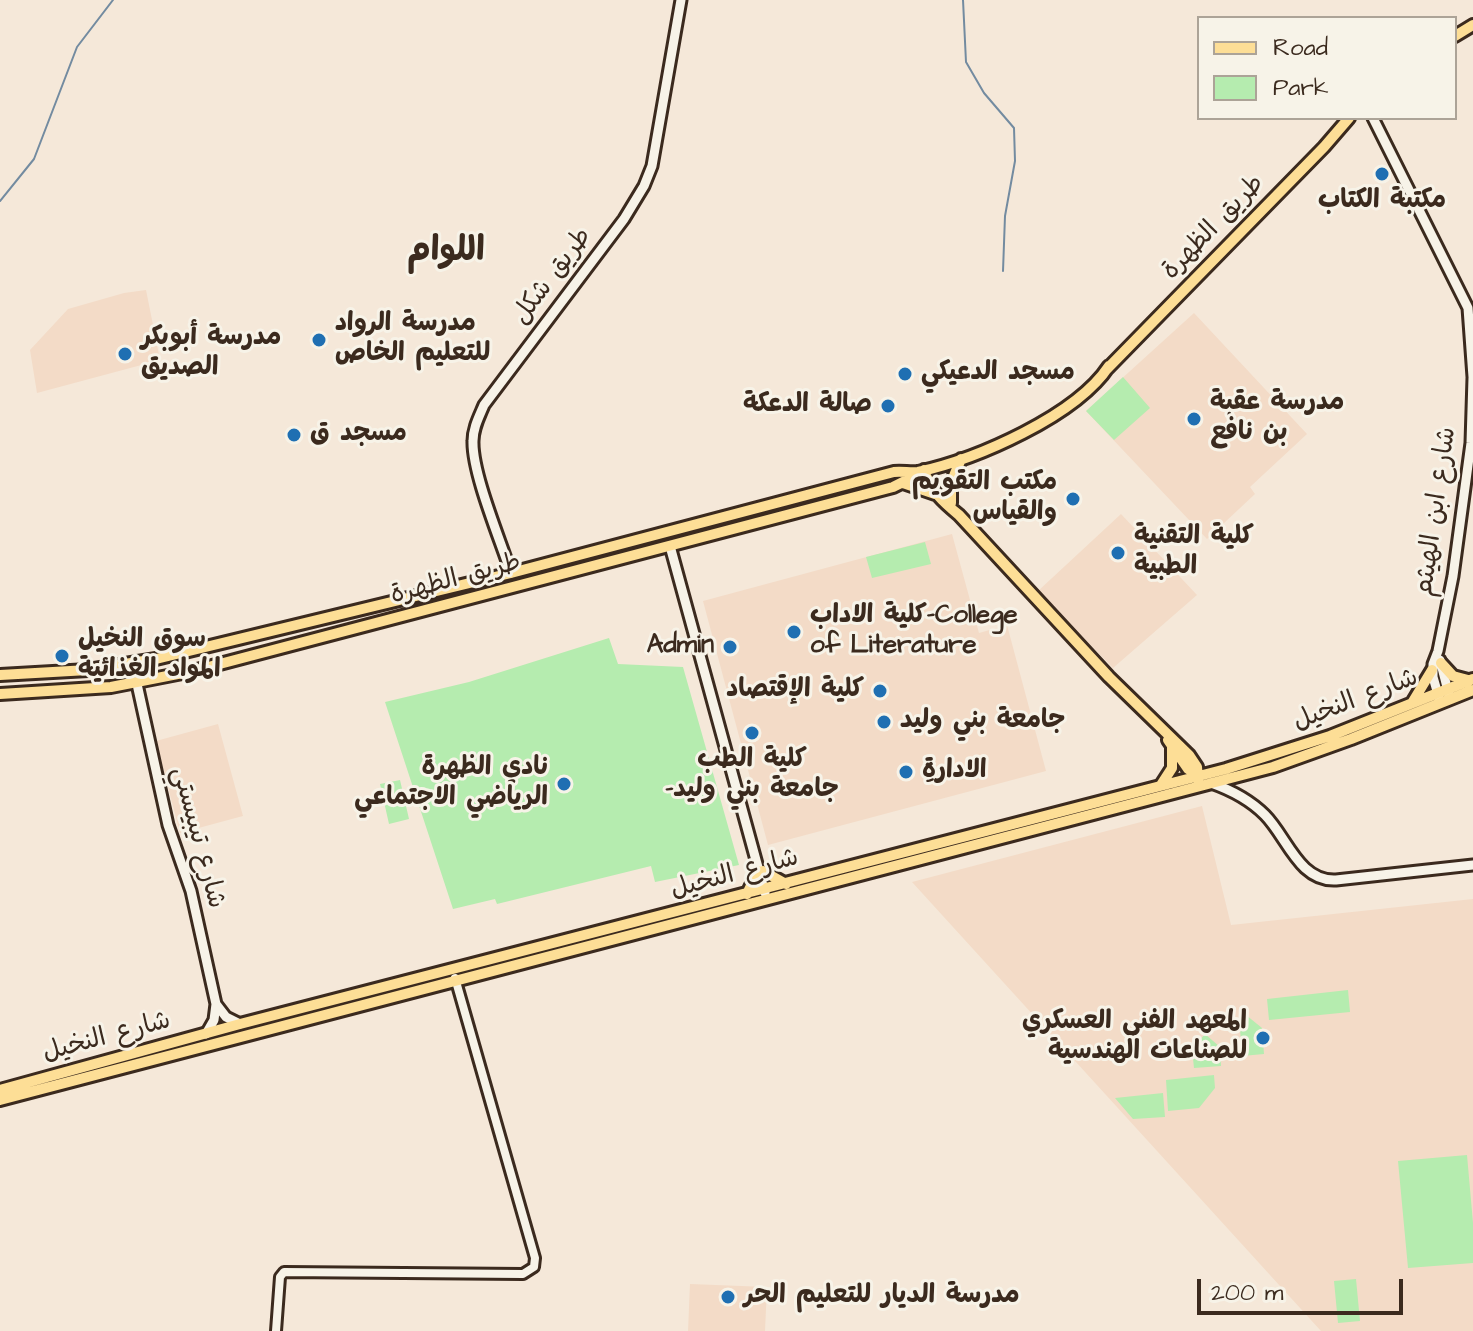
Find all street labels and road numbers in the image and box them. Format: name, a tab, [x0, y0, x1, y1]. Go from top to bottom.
street label: طريق الظهرة	[1156, 169, 1272, 287]
street label: طريق شكل	[506, 222, 600, 332]
street label: شارع ابن الهيثم	[1410, 425, 1464, 599]
street label: طريق الظهرة	[387, 548, 525, 612]
street label: شارع النخيل	[1289, 663, 1423, 739]
street label: شارع تيبيستي	[163, 764, 231, 912]
street label: شارع النخيل	[668, 843, 802, 907]
street label: شارع النخيل	[40, 1006, 174, 1070]

